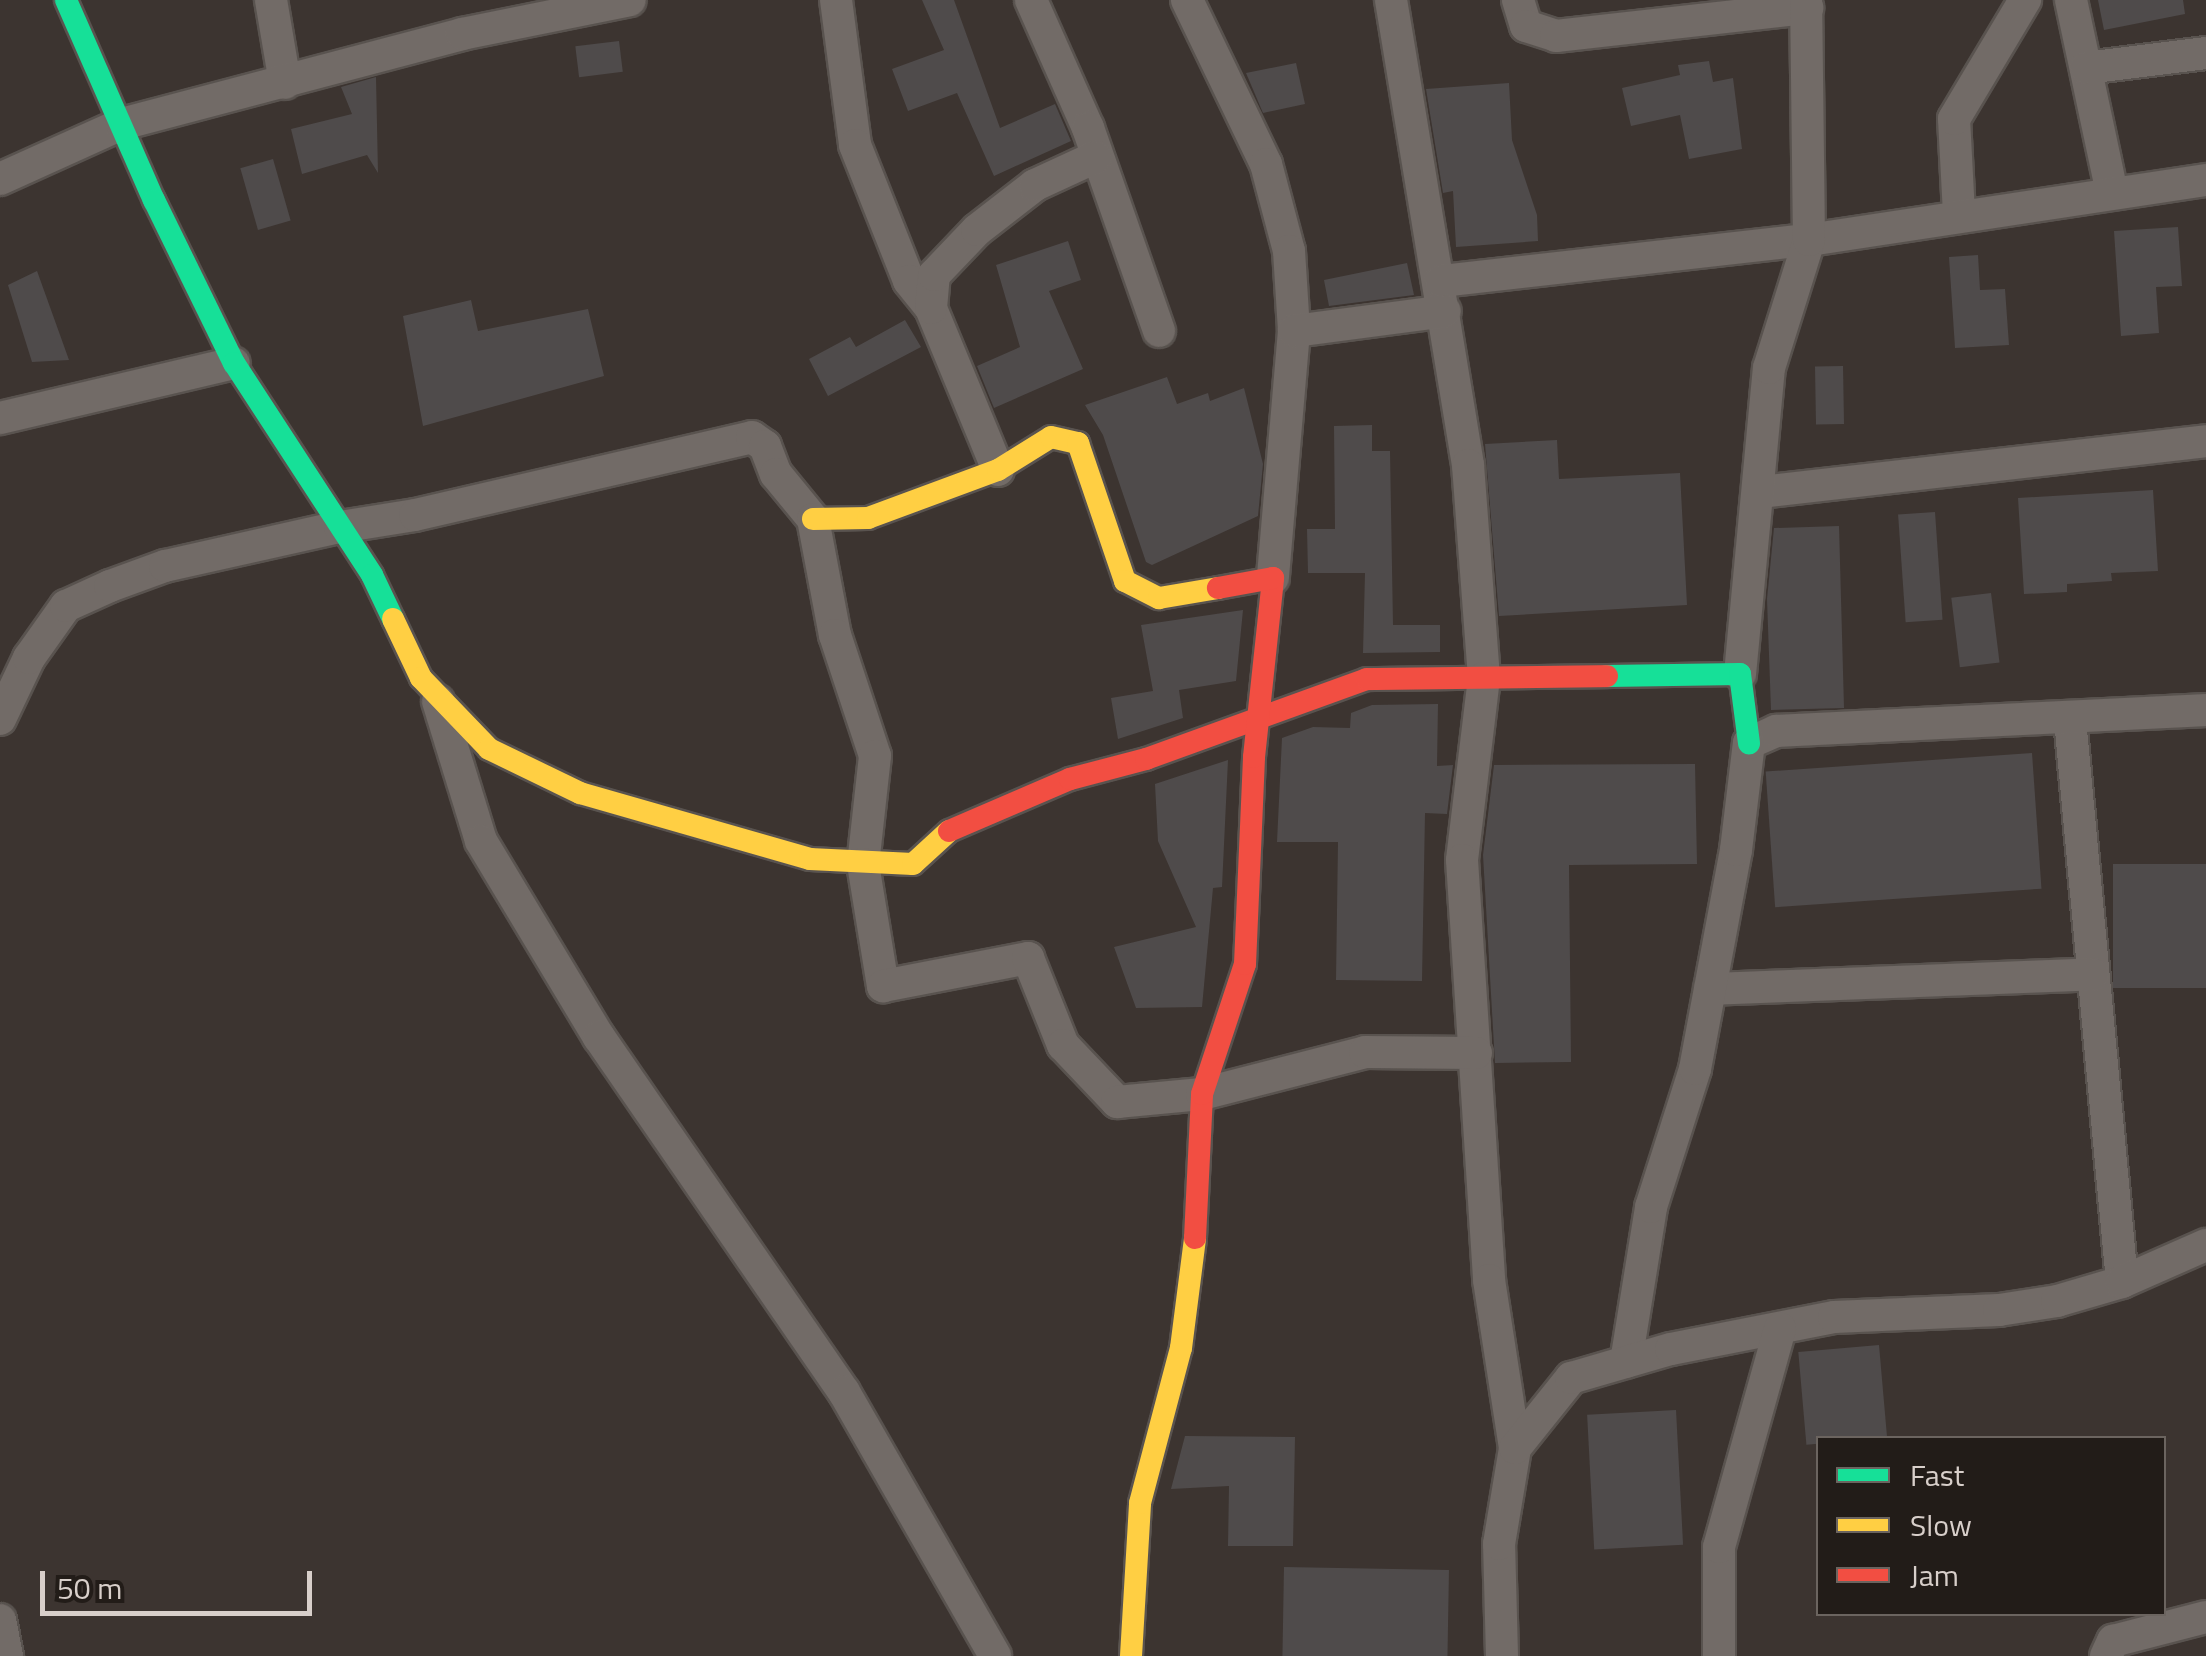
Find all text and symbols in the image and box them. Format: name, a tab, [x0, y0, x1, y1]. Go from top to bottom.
legend	[1816, 1436, 2166, 1616]
text: Fast	[1910, 1452, 1964, 1498]
text: Slow	[1910, 1502, 1972, 1548]
scale bar	[45, 1551, 318, 1613]
text: Jam	[1910, 1552, 1959, 1598]
text: 50 m	[57, 1565, 122, 1611]

